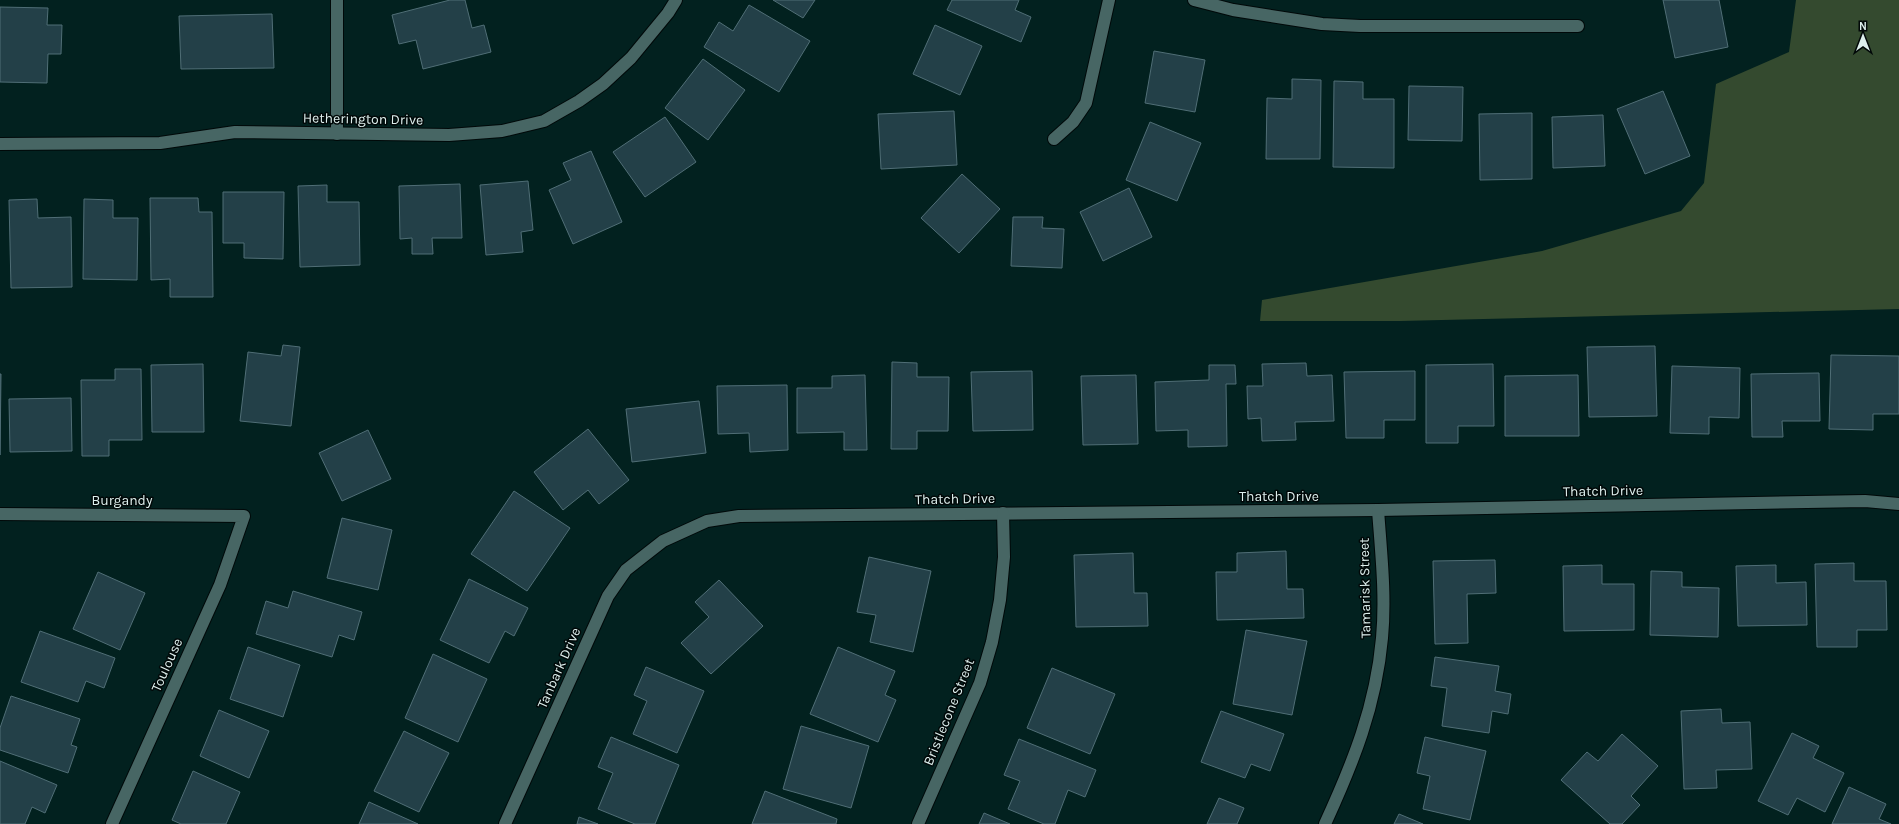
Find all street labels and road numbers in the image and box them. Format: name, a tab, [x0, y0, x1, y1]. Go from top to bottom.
street label: Hetherington Drive	[303, 109, 423, 129]
street label: Thatch Drive	[1563, 482, 1643, 500]
street label: Thatch Drive	[1239, 488, 1319, 505]
street label: Thatch Drive	[915, 490, 995, 508]
street label: Burgandy	[92, 492, 153, 509]
street label: Tamarisk Street	[1356, 538, 1374, 638]
street label: Tanbark Drive	[534, 625, 584, 711]
street label: Toulouse	[148, 636, 186, 694]
street label: Bristlecone Street	[920, 656, 978, 768]

